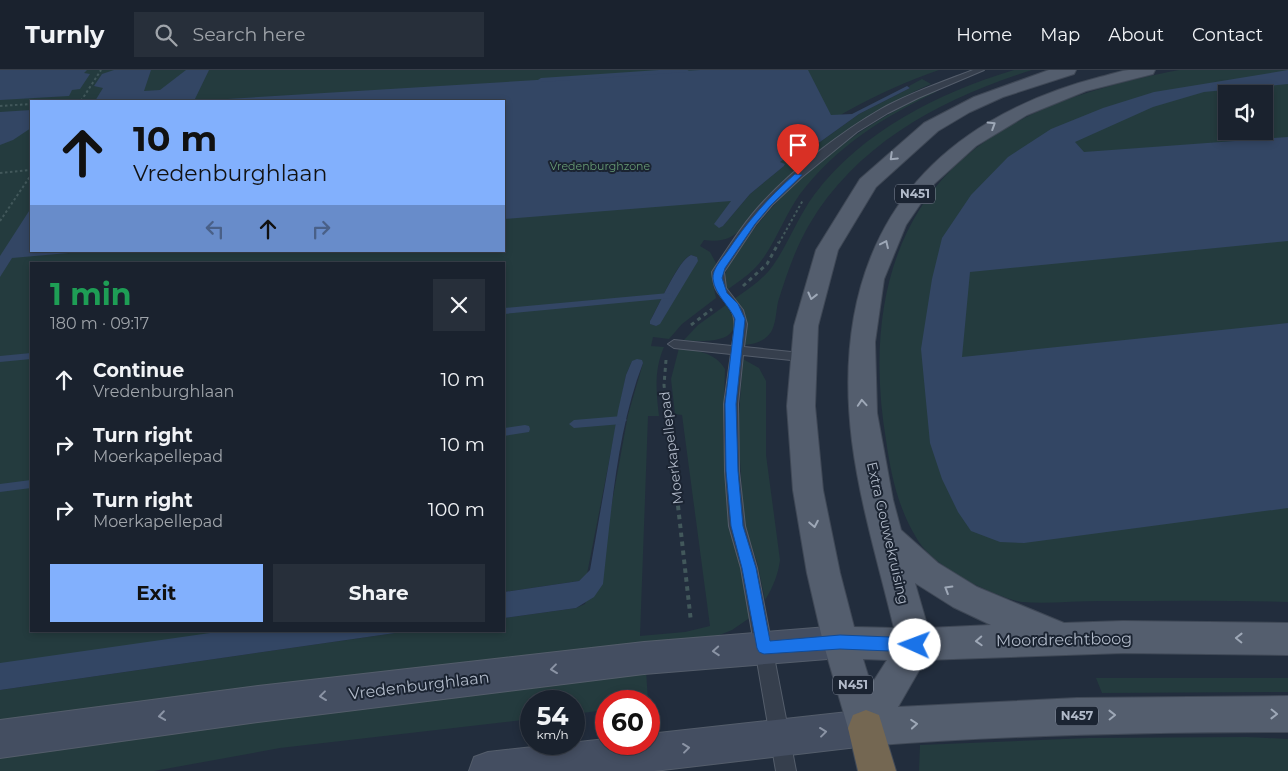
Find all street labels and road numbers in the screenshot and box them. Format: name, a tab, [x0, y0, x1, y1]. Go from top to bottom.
road number: N451	[895, 185, 935, 204]
street label: Moerkapellepad	[655, 390, 687, 506]
street label: Extra Gouwekruising	[863, 460, 913, 606]
street label: Moordrechtboog	[996, 629, 1132, 650]
street label: Vredenburghlaan	[348, 667, 490, 704]
road number: N451	[833, 676, 873, 694]
road number: N457	[1056, 706, 1098, 726]

